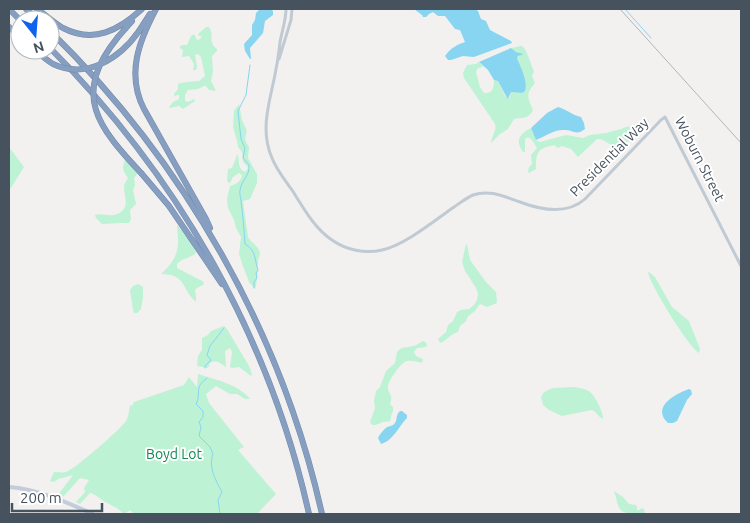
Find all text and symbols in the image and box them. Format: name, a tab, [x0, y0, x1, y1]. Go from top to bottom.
north arrow	[10, 10, 60, 60]
text: N	[31, 38, 46, 57]
street label: Presidential Way	[566, 114, 652, 200]
street label: Woburn Street	[672, 114, 728, 204]
park label: Boyd Lot	[146, 446, 202, 462]
scale bar	[12, 480, 102, 512]
text: 200 m	[20, 489, 62, 506]

